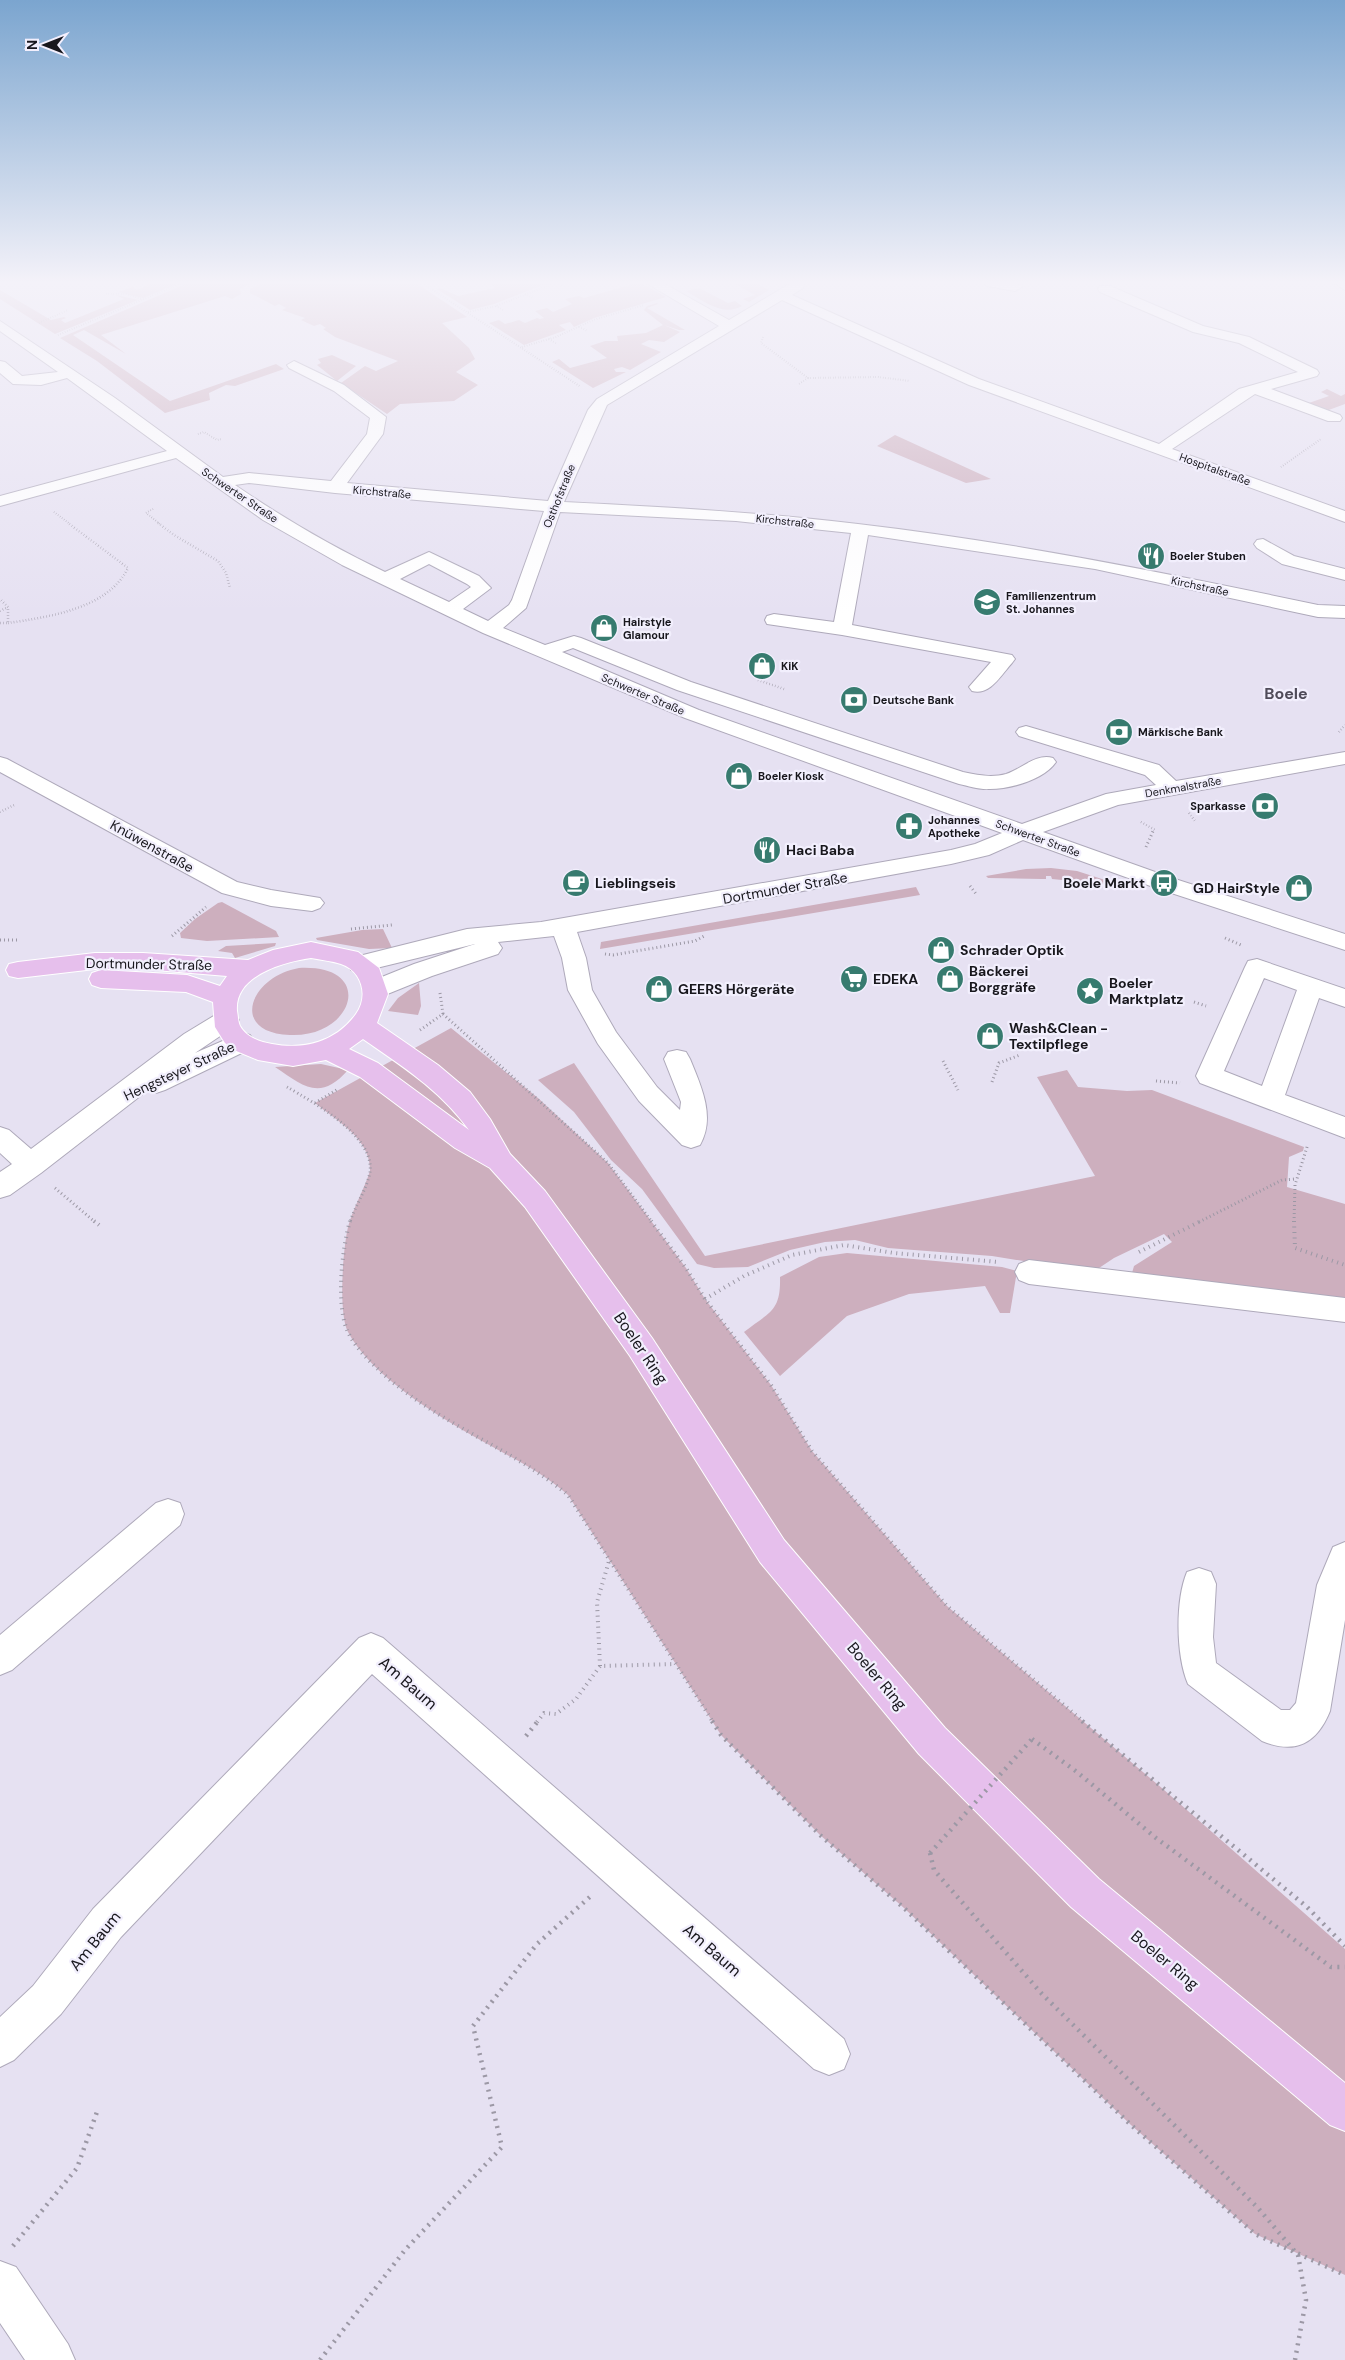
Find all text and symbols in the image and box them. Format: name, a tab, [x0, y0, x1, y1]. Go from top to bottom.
north arrow	[20, 20, 70, 70]
text: N	[23, 40, 41, 50]
street label: Hospitalstraße	[1177, 450, 1253, 488]
street label: Osthofstraße	[540, 462, 578, 530]
street label: Schwerter Straße	[199, 464, 281, 526]
street label: Kirchstraße	[352, 482, 412, 502]
street label: Kirchstraße	[755, 511, 815, 531]
restaurant icon: Boeler Stuben	[1136, 541, 1166, 571]
place label: Boeler Stuben	[1170, 549, 1246, 563]
street label: Kirchstraße	[1170, 573, 1230, 599]
school or university icon: Familienzentrum St. Johannes	[972, 587, 1002, 617]
place label: Familienzentrum St. Johannes	[1006, 589, 1096, 616]
shop icon: Hairstyle Glamour	[589, 613, 619, 643]
place label: Hairstyle Glamour	[623, 615, 672, 642]
shop icon: KiK	[747, 651, 777, 681]
place label: KiK	[781, 659, 798, 673]
street label: Schwerter Straße	[599, 670, 687, 718]
district label: Boele	[1264, 683, 1308, 704]
bank icon: Deutsche Bank	[839, 685, 869, 715]
place label: Deutsche Bank	[873, 693, 955, 707]
bank icon: Märkische Bank	[1104, 717, 1134, 747]
place label: Märkische Bank	[1138, 725, 1224, 739]
shop icon: Boeler Kiosk	[724, 761, 754, 791]
place label: Boeler Kiosk	[758, 769, 825, 783]
street label: Denkmalstraße	[1144, 773, 1222, 801]
bank icon: Sparkasse	[1250, 791, 1280, 821]
place label: Sparkasse	[1190, 799, 1246, 813]
pharmacy icon: Johannes Apotheke	[894, 811, 924, 841]
place label: Johannes Apotheke	[928, 813, 981, 840]
street label: Knüwenstraße	[107, 816, 197, 876]
street label: Schwerter Straße	[994, 816, 1082, 860]
restaurant icon: Haci Baba	[752, 835, 782, 865]
place label: Haci Baba	[786, 841, 854, 859]
cafe icon: Lieblingseis	[561, 868, 591, 898]
street label: Dortmunder Straße	[721, 868, 849, 908]
bus stop icon: Boele Markt	[1149, 868, 1179, 898]
shop icon: GD HairStyle	[1284, 873, 1314, 903]
place label: Lieblingseis	[595, 874, 676, 892]
place label: Boele Markt	[1063, 874, 1145, 892]
place label: GD HairStyle	[1193, 879, 1280, 897]
shop icon: Schrader Optik	[926, 935, 956, 965]
place label: Schrader Optik	[960, 941, 1064, 959]
street label: Dortmunder Straße	[86, 954, 212, 974]
place label: Bäckerei Borggräfe	[969, 962, 1036, 996]
supermarket icon: EDEKA	[839, 964, 869, 994]
shop icon: Bäckerei Borggräfe	[935, 964, 965, 994]
place label: EDEKA	[873, 970, 918, 988]
shop icon: GEERS Hörgeräte	[644, 974, 674, 1004]
place label: Boeler Marktplatz	[1109, 974, 1184, 1008]
place icon: Boeler Marktplatz	[1075, 976, 1105, 1006]
place label: GEERS Hörgeräte	[678, 980, 795, 998]
place label: Wash&Clean - Textilpflege	[1009, 1019, 1108, 1053]
shop icon: Wash&Clean - Textilpflege	[975, 1021, 1005, 1051]
street label: Hengsteyer Straße	[121, 1037, 237, 1105]
street label: Boeler Ring	[609, 1308, 673, 1388]
street label: Boeler Ring	[842, 1638, 912, 1714]
street label: Am Baum	[374, 1652, 442, 1714]
street label: Am Baum	[65, 1907, 125, 1975]
street label: Am Baum	[678, 1919, 746, 1981]
street label: Boeler Ring	[1127, 1925, 1203, 1995]

